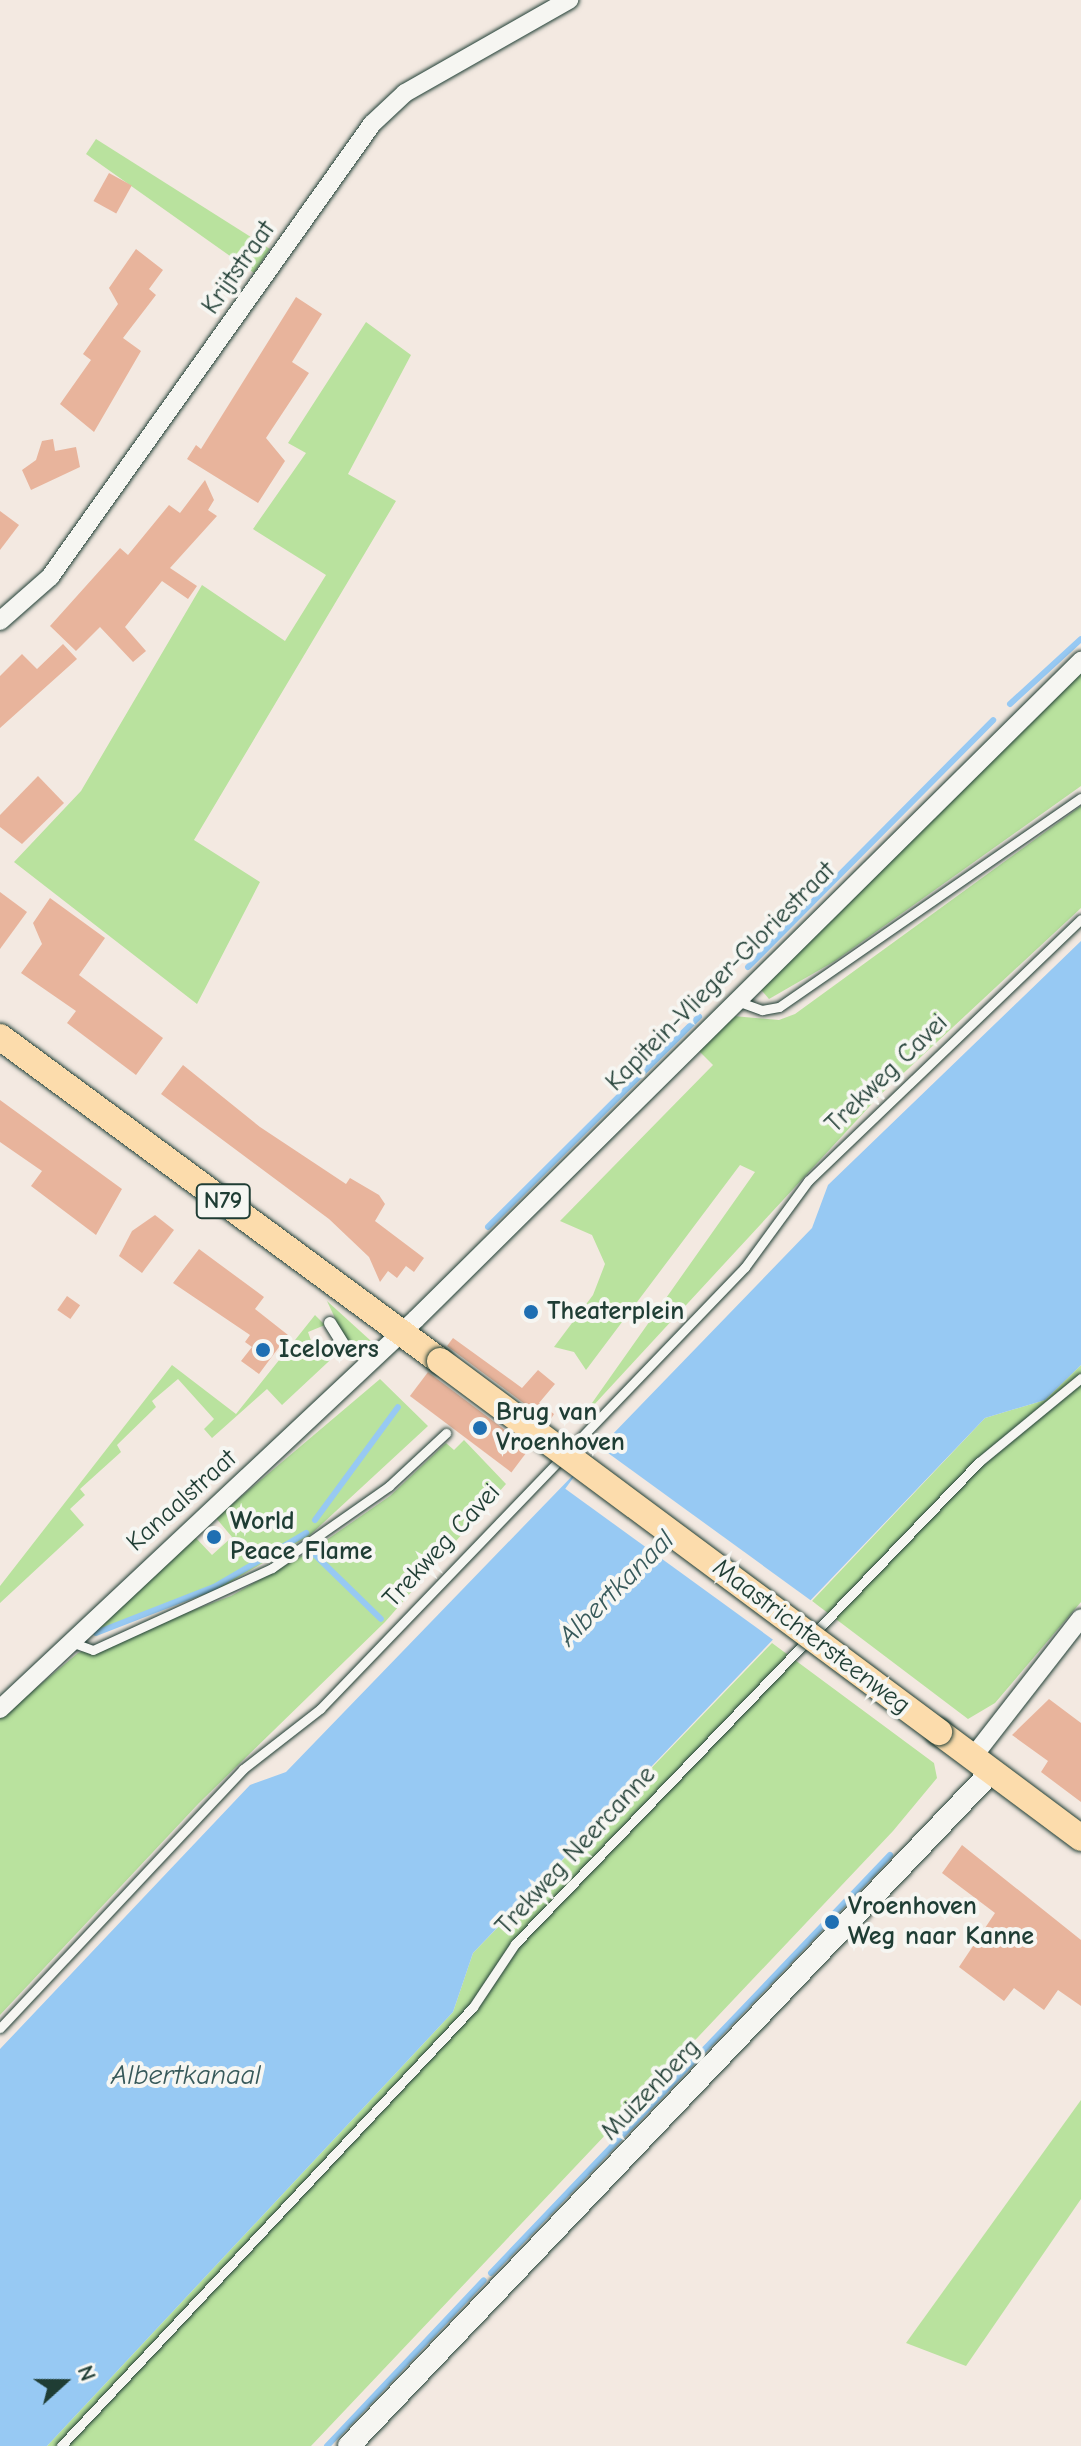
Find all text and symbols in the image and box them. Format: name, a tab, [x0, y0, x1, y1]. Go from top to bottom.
street label: Krijtstraat	[196, 215, 282, 321]
street label: Kapitein-Vlieger-Gloriestraat	[600, 856, 842, 1098]
street label: Trekweg Cavei	[819, 1008, 955, 1140]
road number: N79	[195, 1181, 251, 1221]
place label: Theaterplein	[547, 1296, 684, 1328]
marker: Theaterplein	[522, 1303, 540, 1321]
place label: Icelovers	[279, 1334, 379, 1366]
marker: Icelovers	[254, 1341, 272, 1359]
place label: Brug van Vroenhoven	[496, 1397, 625, 1458]
marker: Brug van Vroenhoven	[471, 1419, 489, 1437]
street label: Kanaalstraat	[121, 1443, 243, 1559]
street label: Trekweg Cavei	[377, 1477, 507, 1615]
place label: World Peace Flame	[230, 1506, 373, 1568]
water label: Albertkanaal	[551, 1523, 681, 1653]
marker: World Peace Flame	[205, 1528, 223, 1546]
street label: Maastrichtersteenweg	[706, 1553, 916, 1721]
street label: Trekweg Neercanne	[490, 1760, 662, 1942]
place label: Vroenhoven Weg naar Kanne	[848, 1891, 1034, 1952]
marker: Vroenhoven Weg naar Kanne	[823, 1913, 841, 1931]
street label: Muizenberg	[595, 2033, 707, 2147]
water label: Albertkanaal	[111, 2058, 261, 2092]
north arrow	[24, 2342, 104, 2422]
text: N	[72, 2362, 101, 2385]

